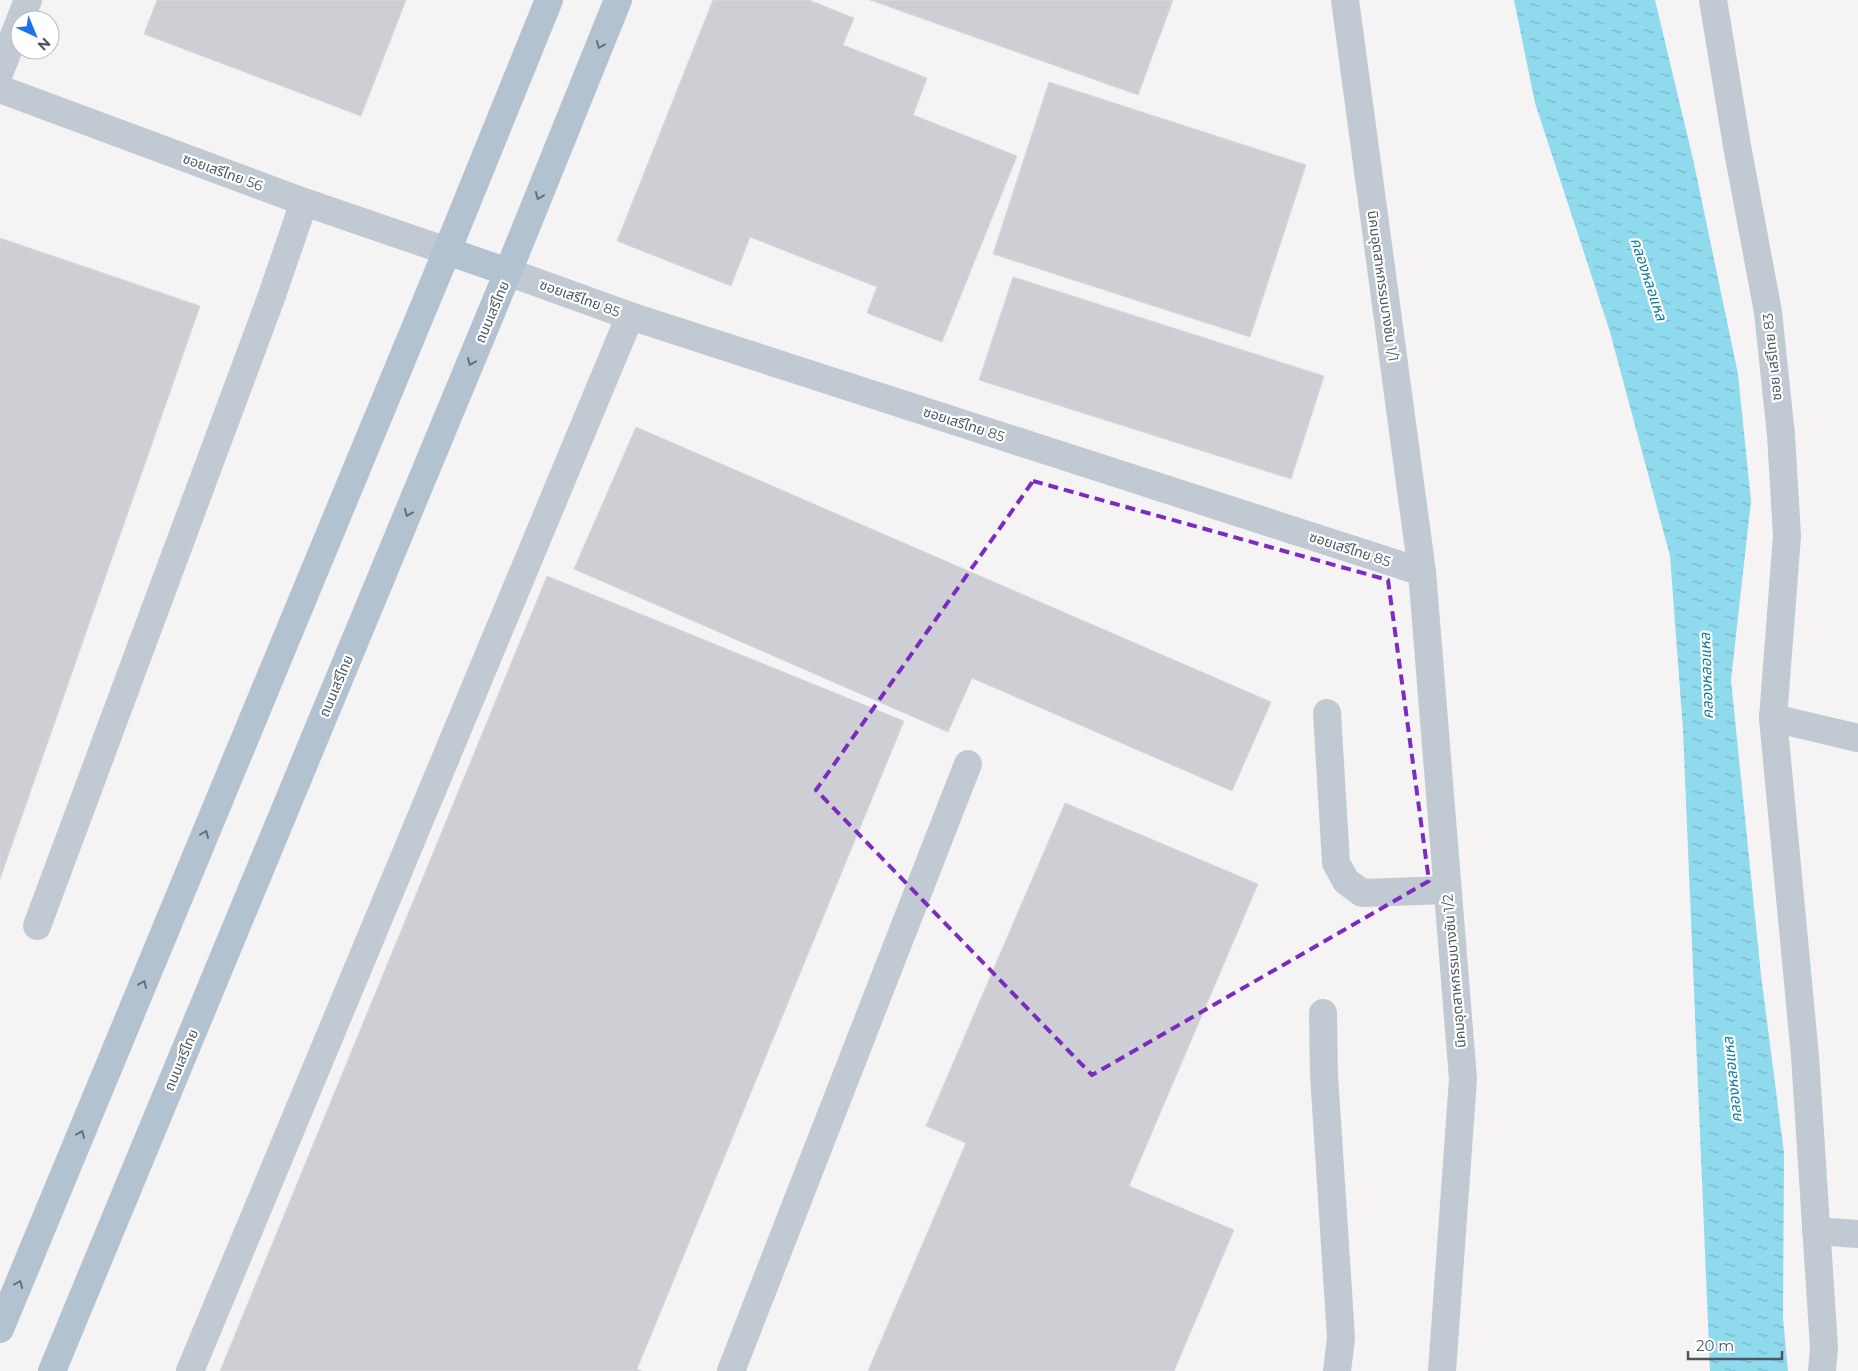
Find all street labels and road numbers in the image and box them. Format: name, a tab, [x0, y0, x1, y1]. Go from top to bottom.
street label: ซอยเสรีไทย 56	[180, 149, 266, 195]
street label: นิคมอุตสาหกรรมบางชัน 1/1	[1364, 209, 1402, 363]
street label: ซอยเสรีไทย 85	[537, 275, 623, 321]
street label: ถนนเสรีไทย	[471, 278, 513, 346]
street label: ซอย เสรีไทย 83	[1758, 312, 1786, 402]
street label: ซอยเสรีไทย 85	[921, 402, 1007, 446]
street label: ซอยเสรีไทย 85	[1307, 527, 1393, 571]
street label: ถนนเสรีไทย	[315, 652, 357, 720]
street label: นิคมอุตสาหกรรมบางชัน 1/2	[1438, 893, 1470, 1049]
street label: ถนนเสรีไทย	[160, 1026, 202, 1094]

